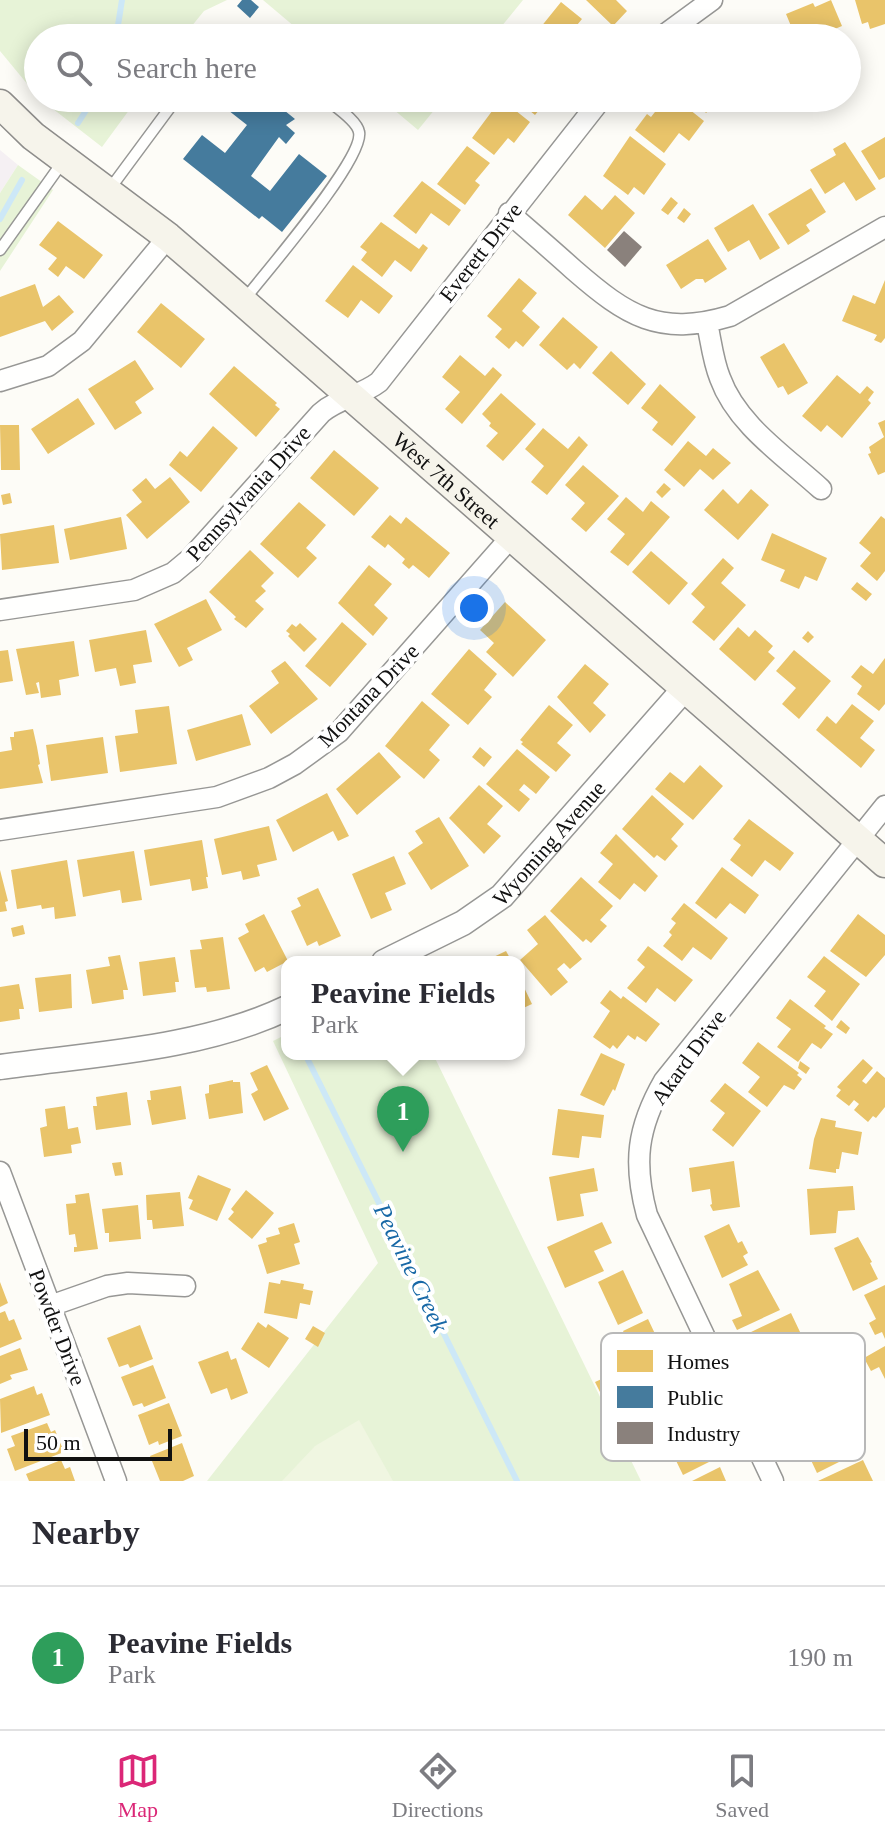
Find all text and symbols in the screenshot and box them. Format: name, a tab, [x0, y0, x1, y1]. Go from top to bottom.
search box	[24, 24, 861, 112]
icon: search	[52, 46, 96, 90]
text: Search here	[116, 51, 257, 84]
street label: Everett Drive	[434, 198, 527, 307]
street label: Pennsylvania Drive	[181, 421, 316, 566]
street label: West 7th Street	[387, 427, 505, 534]
your location	[454, 588, 494, 628]
street label: Montana Drive	[313, 639, 424, 752]
street label: Wyoming Avenue	[487, 776, 610, 911]
popup	[281, 956, 525, 1060]
text: Peavine Fields	[311, 976, 495, 1009]
street label: Akard Drive	[646, 1005, 731, 1109]
text: Park	[311, 1010, 359, 1039]
pin: 1	[377, 1086, 429, 1152]
water label: Peavine Creek	[368, 1199, 453, 1337]
street label: Powder Drive	[24, 1265, 91, 1389]
legend	[601, 1333, 865, 1461]
text: Homes	[667, 1349, 729, 1374]
text: Public	[667, 1385, 723, 1410]
text: Industry	[667, 1421, 740, 1446]
scale bar	[24, 1425, 172, 1461]
text: 50 m	[36, 1430, 81, 1455]
text: Nearby	[32, 1514, 140, 1551]
text: Peavine Fields	[108, 1626, 292, 1659]
text: 1	[52, 1643, 65, 1672]
text: 190 m	[787, 1643, 853, 1672]
text: Park	[108, 1660, 156, 1689]
tab: Map	[116, 1749, 160, 1823]
tab: Directions	[392, 1749, 483, 1823]
tab: Saved	[715, 1749, 769, 1823]

